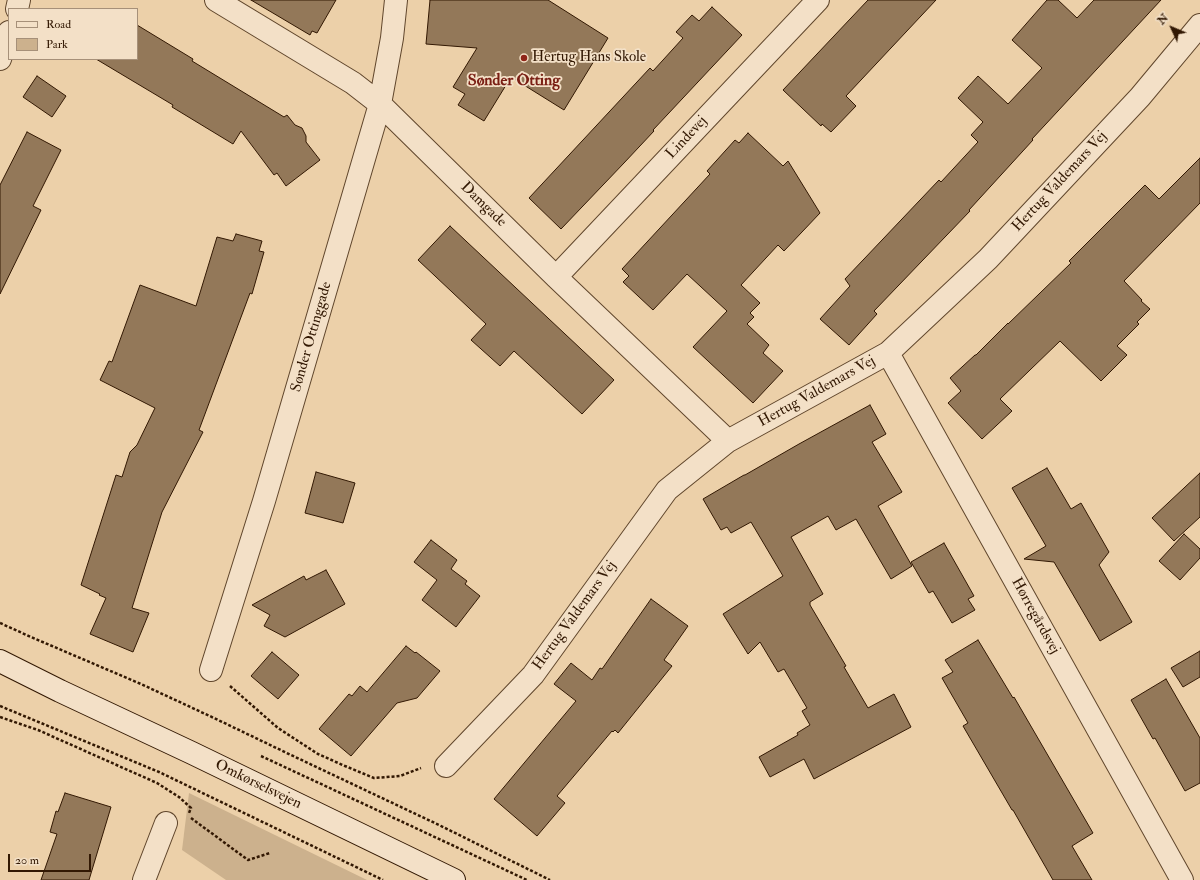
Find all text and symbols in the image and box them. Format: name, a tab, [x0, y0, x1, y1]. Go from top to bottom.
legend	[8, 8, 138, 60]
north arrow	[1152, 8, 1192, 48]
text: N	[1155, 11, 1171, 27]
text: Road	[46, 17, 71, 32]
text: Park	[46, 37, 68, 52]
place label: Hertug Hans Skole	[532, 49, 646, 67]
marker: Hertug Hans Skole	[519, 53, 529, 63]
district label: Sønder Otting	[468, 72, 560, 92]
street label: Lindevej	[663, 113, 711, 163]
street label: Hertug Valdemars Vej	[1009, 128, 1111, 236]
street label: Damgade	[456, 179, 510, 231]
street label: Sønder Ottinggade	[288, 280, 336, 394]
street label: Hertug Valdemars Vej	[755, 352, 879, 432]
street label: Hertug Valdemars Vej	[529, 558, 621, 674]
street label: Hørregårdsvej	[1007, 575, 1063, 657]
street label: Omkørselsvejen	[212, 756, 304, 814]
scale bar	[10, 846, 93, 872]
text: 20 m	[15, 853, 39, 868]

